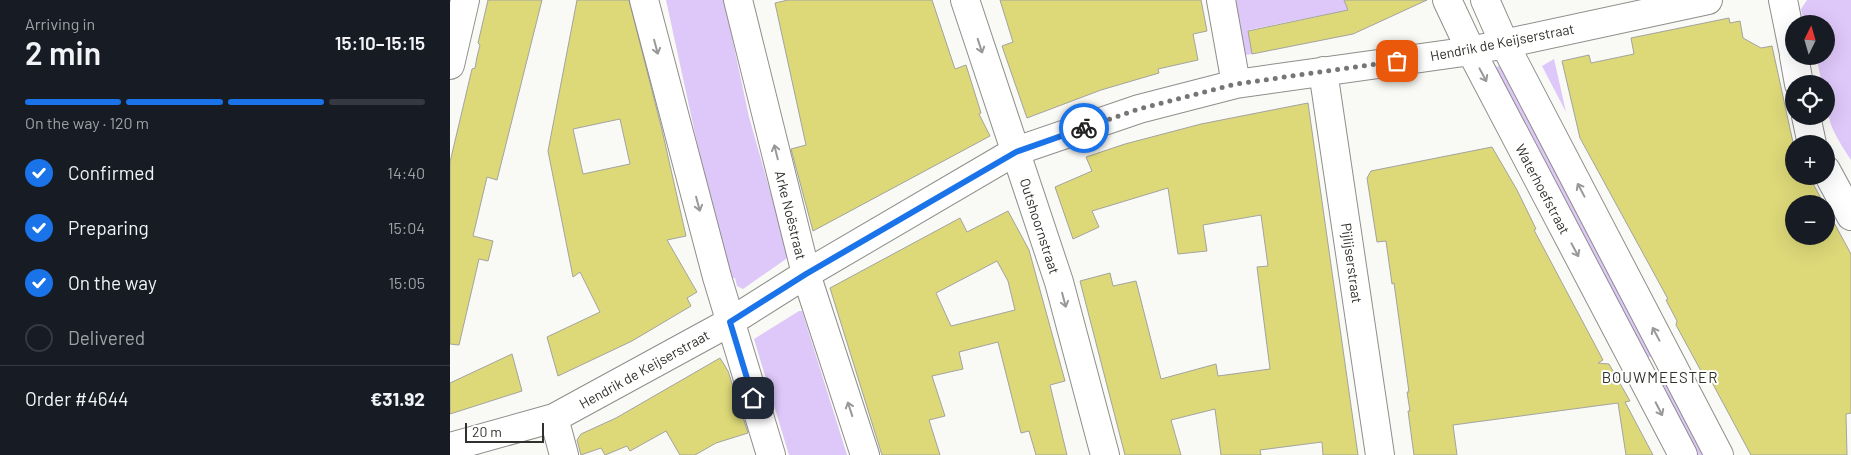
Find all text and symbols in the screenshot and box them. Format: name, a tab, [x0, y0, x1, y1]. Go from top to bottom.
text: Arriving in	[25, 14, 95, 33]
north arrow	[1785, 15, 1835, 65]
map controls	[1785, 15, 1835, 245]
street label: Hendrik de Keijserstraat	[1429, 20, 1575, 64]
text: 15:10–15:15	[335, 31, 425, 54]
text: 2 min	[25, 33, 101, 71]
one-way arrow	[976, 38, 985, 54]
one-way arrow	[652, 39, 662, 55]
pin	[1376, 40, 1418, 82]
icon: bag	[1383, 47, 1411, 75]
one-way arrow	[1479, 68, 1489, 82]
button: locate	[1785, 75, 1835, 125]
courier	[1059, 103, 1109, 153]
text: On the way · 120 m	[25, 113, 149, 132]
icon: bike	[1070, 114, 1098, 142]
button: +	[1785, 135, 1835, 185]
street label: Waterhoefstraat	[1512, 141, 1574, 237]
one-way arrow	[771, 144, 780, 160]
icon: check	[25, 159, 53, 187]
text: Confirmed	[68, 161, 155, 184]
text: 14:40	[387, 163, 425, 182]
street label: Arke Noëstraat	[772, 169, 810, 261]
street label: Outshoornstraat	[1017, 176, 1063, 276]
one-way arrow	[1576, 183, 1585, 198]
button: −	[1785, 195, 1835, 245]
one-way arrow	[694, 196, 703, 212]
icon: check	[25, 214, 53, 242]
text: Preparing	[68, 216, 149, 239]
text: 15:04	[388, 218, 425, 237]
street label: Pijlijserstraat	[1338, 222, 1366, 304]
one-way arrow	[1571, 242, 1581, 257]
icon: check	[25, 269, 53, 297]
text: On the way	[68, 271, 157, 294]
text: 15:05	[388, 273, 425, 292]
one-way arrow	[1060, 292, 1069, 308]
text: Delivered	[68, 326, 145, 349]
street label: Hendrik de Keijserstraat	[576, 326, 712, 412]
one-way arrow	[1651, 327, 1660, 342]
district label: BOUWMEESTER	[1602, 368, 1718, 386]
pin	[732, 377, 774, 419]
icon: home	[739, 384, 767, 412]
text: Order #4644	[25, 387, 129, 410]
text: €31.92	[370, 387, 425, 410]
one-way arrow	[845, 401, 854, 417]
one-way arrow	[1654, 402, 1664, 417]
scale bar	[465, 420, 544, 443]
text: 20 m	[472, 423, 502, 440]

